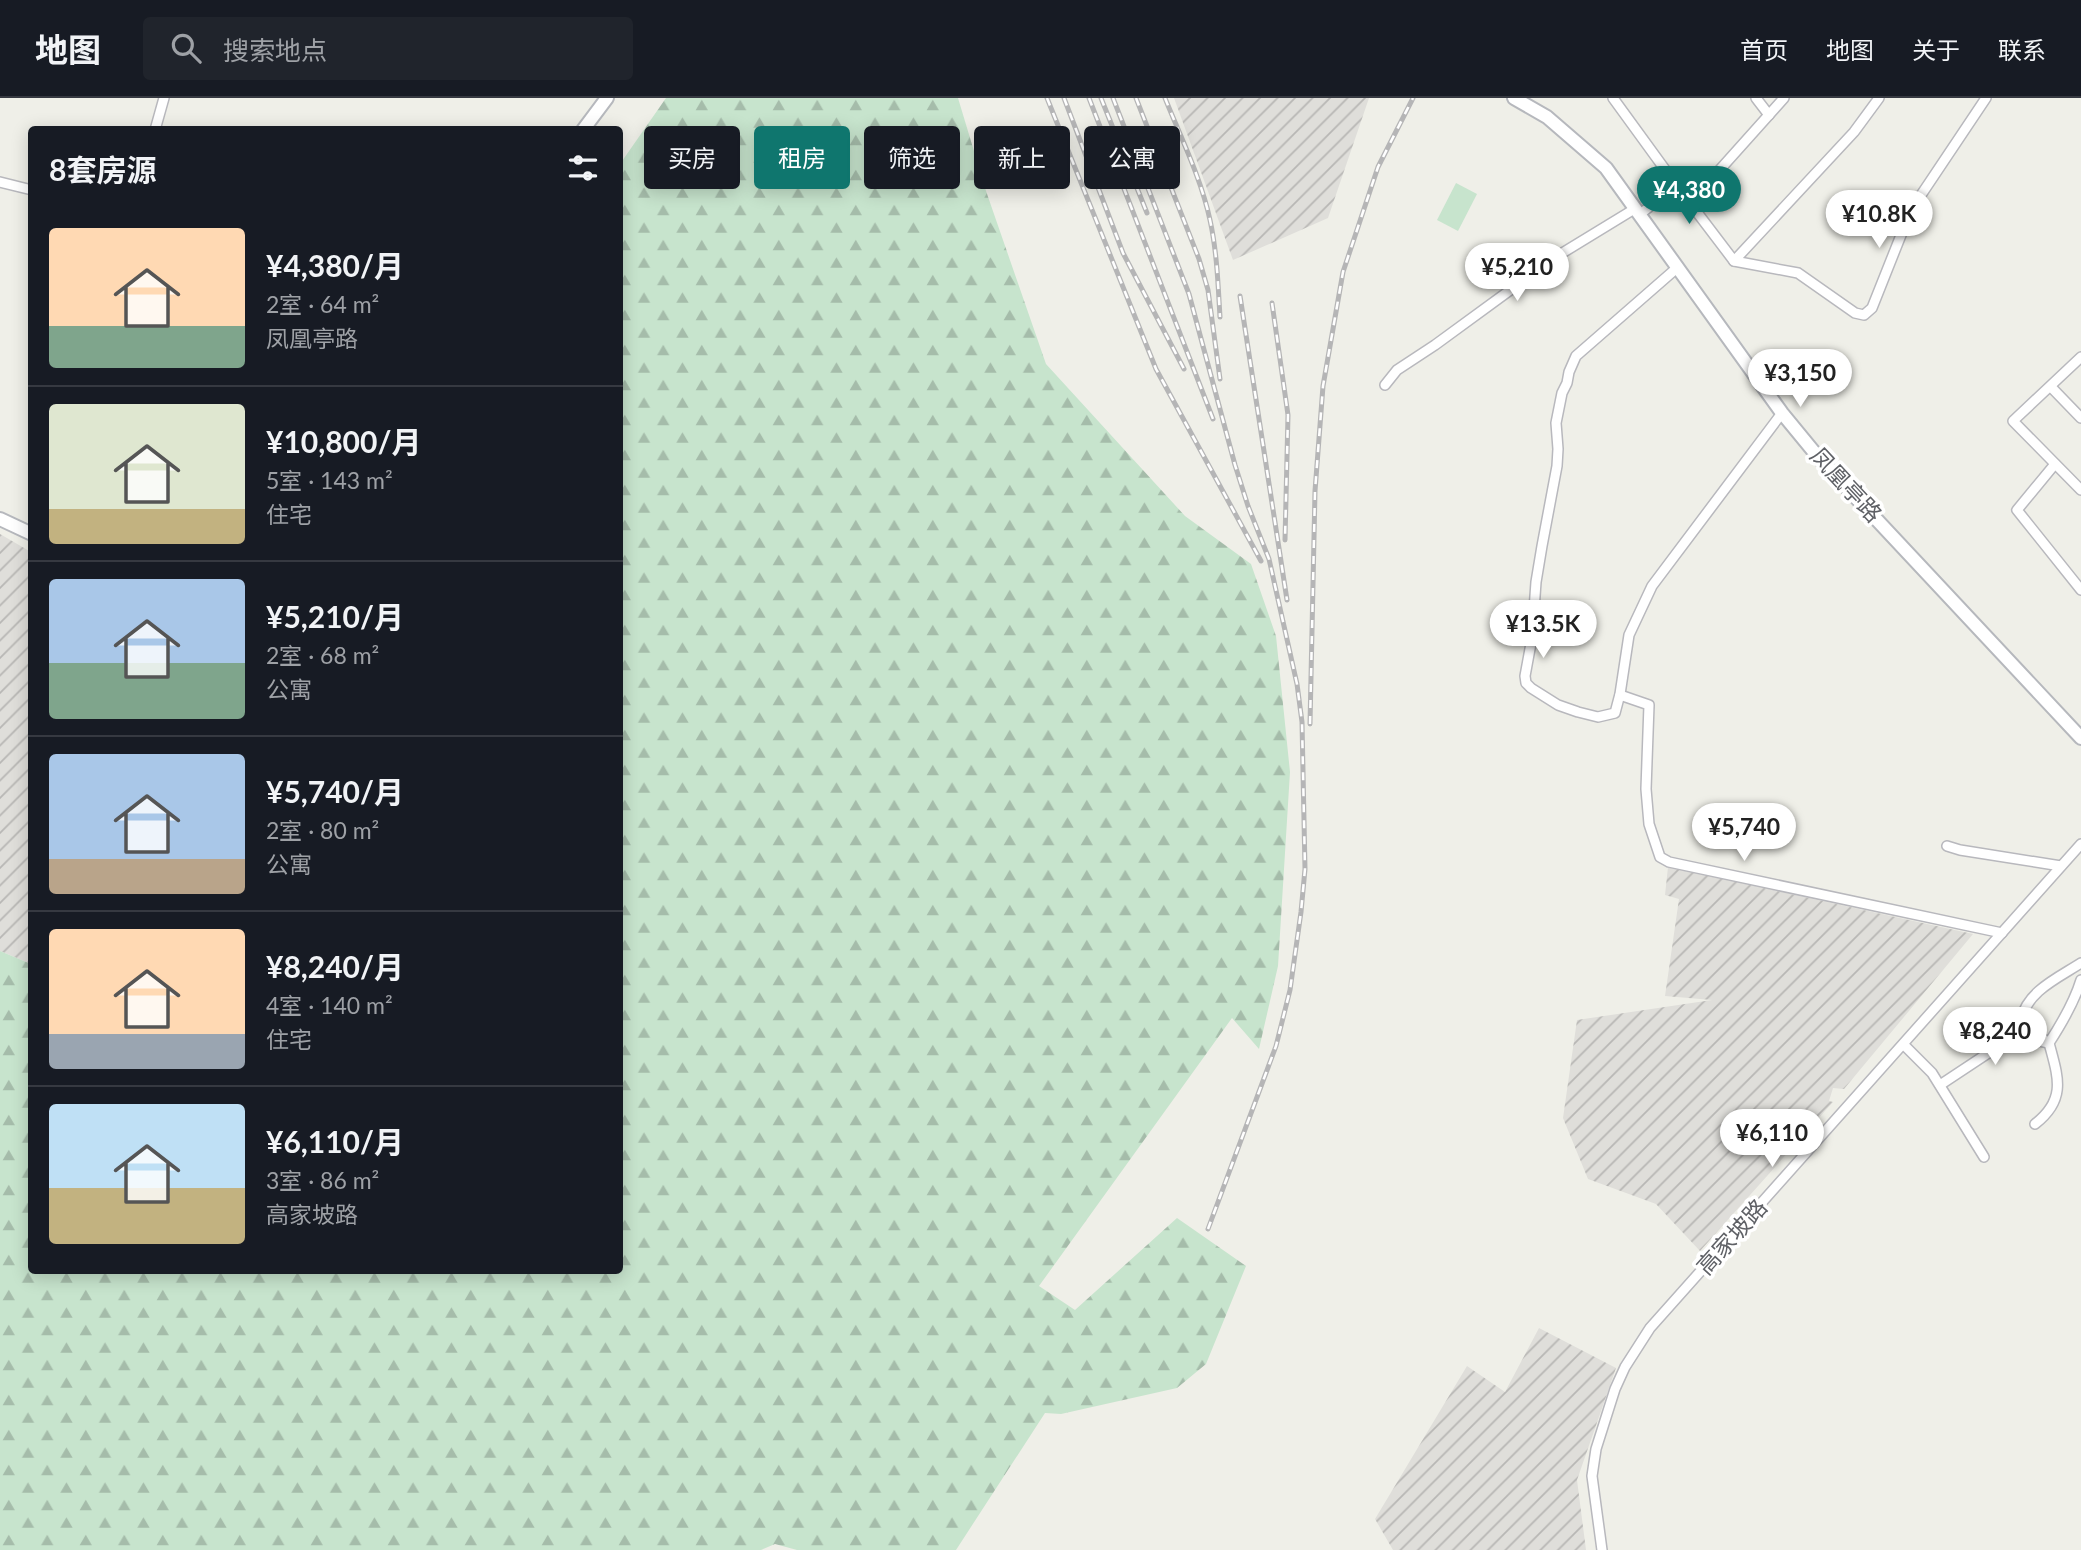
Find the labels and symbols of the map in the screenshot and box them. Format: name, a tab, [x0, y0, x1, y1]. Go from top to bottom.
pin: ¥4,380	[1632, 166, 1746, 226]
pin: ¥10.8K	[1822, 190, 1936, 250]
pin: ¥5,210	[1460, 244, 1574, 303]
pin: ¥3,150	[1743, 350, 1857, 409]
street label: 凤凰亭路	[1805, 441, 1888, 528]
pin: ¥13.5K	[1486, 601, 1600, 660]
pin: ¥5,740	[1687, 804, 1801, 863]
pin: ¥8,240	[1938, 1007, 2052, 1067]
pin: ¥6,110	[1715, 1110, 1829, 1169]
street label: 高家坡路	[1690, 1193, 1772, 1280]

